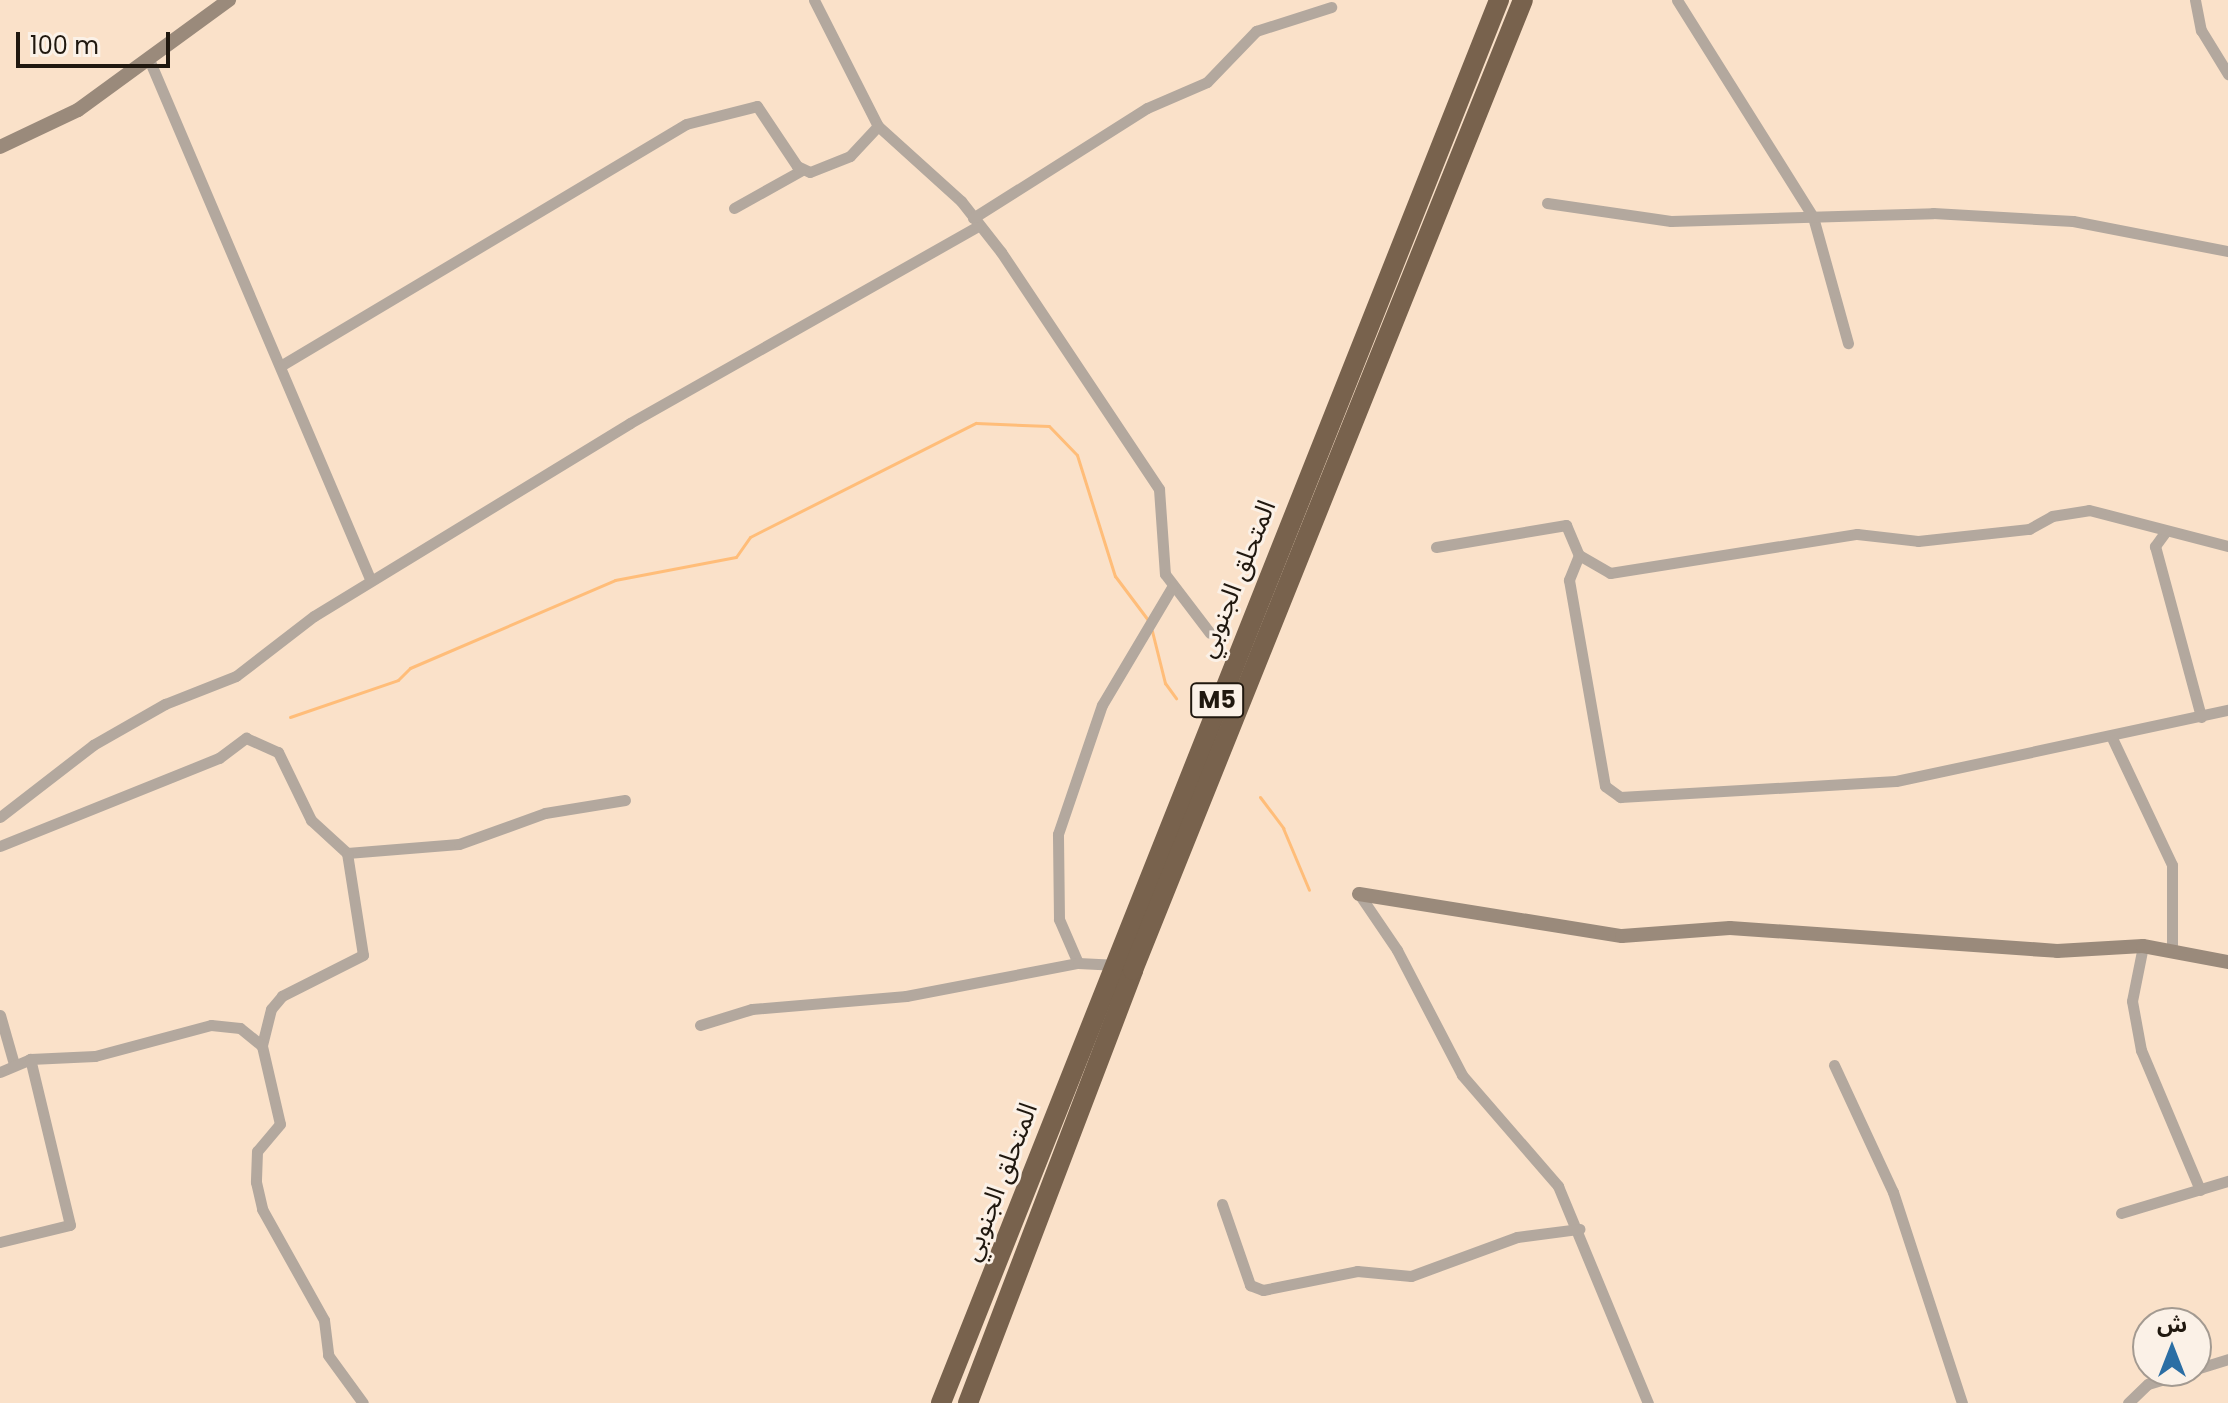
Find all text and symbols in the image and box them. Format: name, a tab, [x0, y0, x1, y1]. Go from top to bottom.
scale bar	[20, 16, 174, 66]
text: 100 m	[30, 29, 99, 62]
street label: المتحلق الجنوبي	[1191, 496, 1283, 662]
road number: M5	[1189, 680, 1245, 720]
street label: المتحلق الجنوبي	[956, 1099, 1044, 1265]
north arrow	[2132, 1307, 2212, 1387]
text: ش	[2157, 1309, 2187, 1340]

